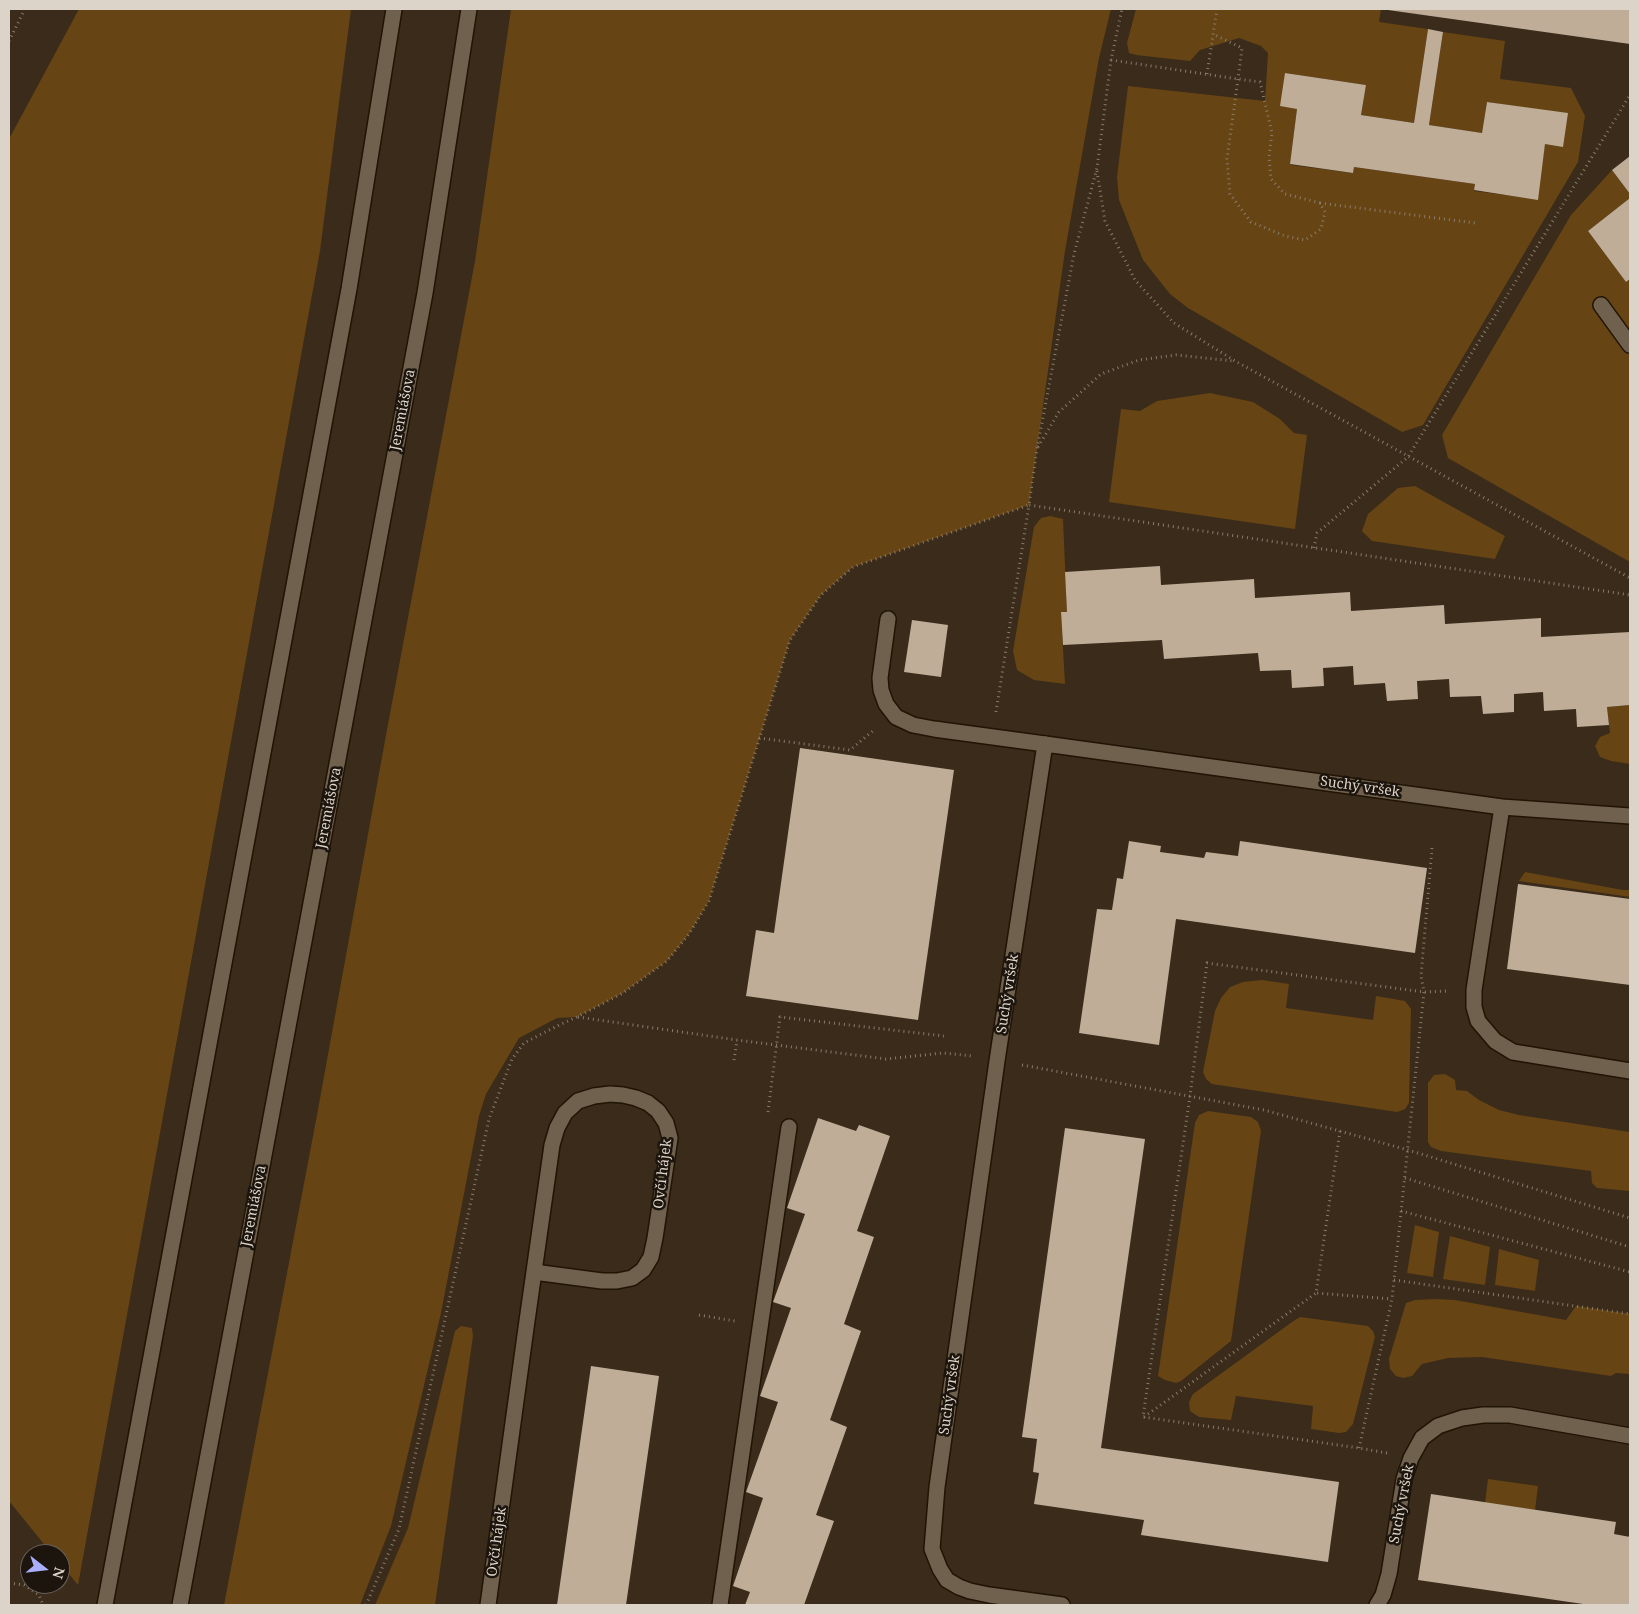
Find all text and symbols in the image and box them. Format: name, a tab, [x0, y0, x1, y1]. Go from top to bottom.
street label: Jeremiášova	[387, 368, 419, 452]
street label: Jeremiášova	[313, 766, 345, 850]
street label: Suchý vršek	[1319, 773, 1401, 801]
street label: Suchý vršek	[993, 953, 1023, 1035]
street label: Ovčí hájek	[650, 1138, 676, 1210]
street label: Jeremiášova	[238, 1164, 270, 1248]
street label: Suchý vršek	[936, 1354, 964, 1436]
street label: Suchý vršek	[1386, 1463, 1418, 1545]
street label: Ovčí hájek	[484, 1506, 510, 1578]
north arrow	[20, 1544, 70, 1594]
text: N	[48, 1565, 70, 1581]

